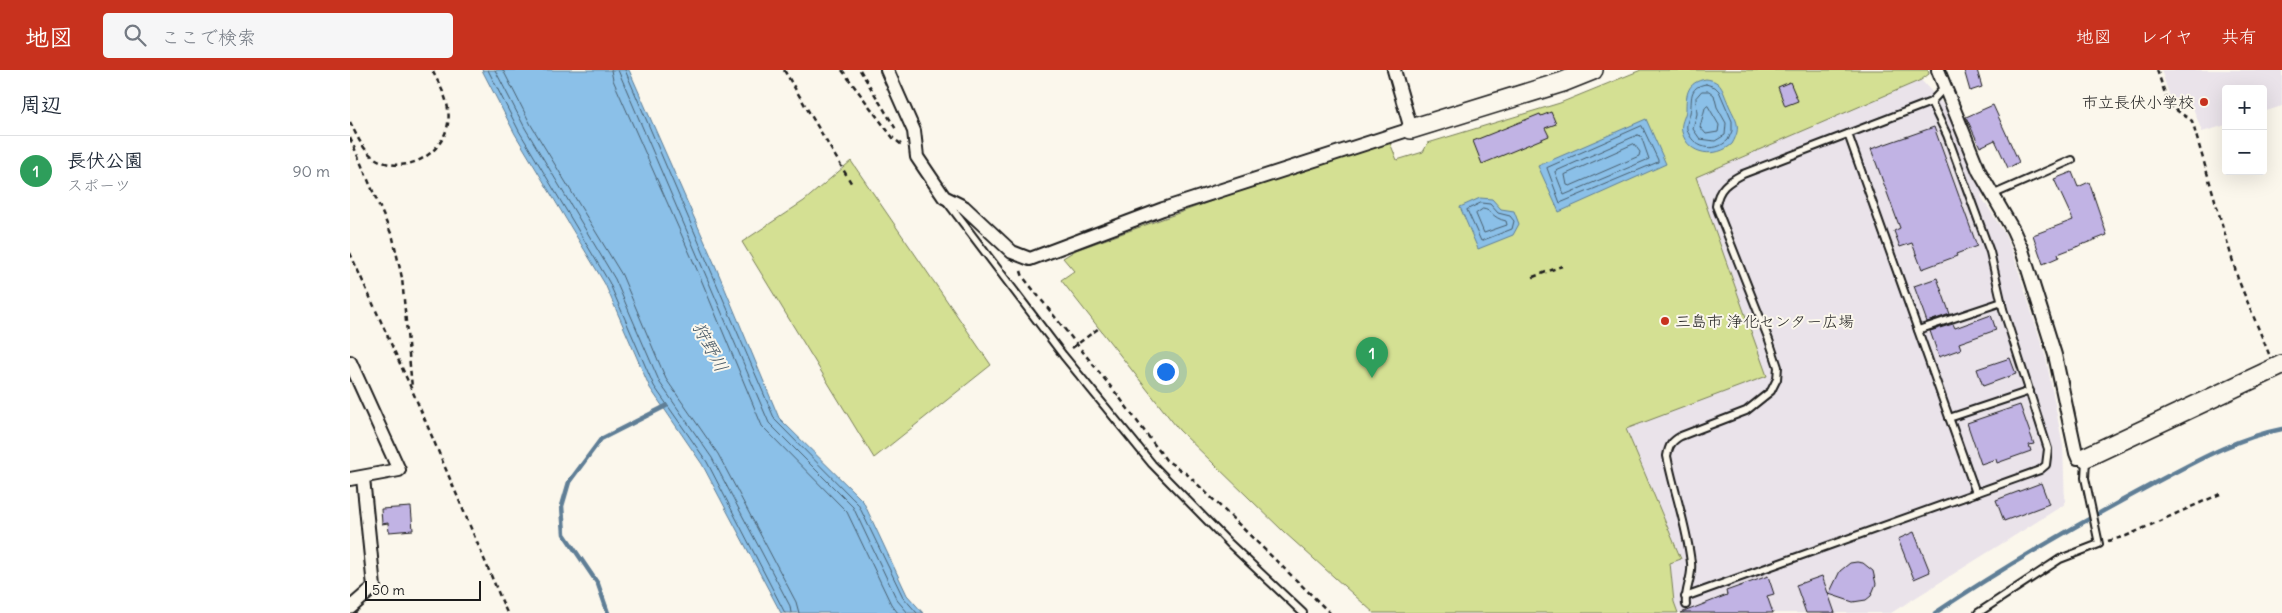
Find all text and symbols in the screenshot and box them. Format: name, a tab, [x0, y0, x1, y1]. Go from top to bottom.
search box	[103, 13, 453, 58]
icon: search	[121, 21, 149, 49]
text: 地図	[25, 22, 73, 52]
text: ここで検索	[161, 25, 256, 49]
text: 地図	[2076, 25, 2112, 48]
text: レイヤ	[2140, 25, 2193, 48]
text: 共有	[2221, 25, 2257, 48]
map controls	[2222, 85, 2267, 175]
button: +	[2222, 85, 2267, 130]
text: 周辺	[20, 91, 62, 118]
place label: 市立長伏小学校	[2082, 92, 2194, 112]
marker: 市立長伏小学校	[2198, 96, 2210, 108]
button: −	[2222, 130, 2267, 175]
text: 長伏公園	[67, 148, 143, 172]
text: 1	[33, 161, 39, 181]
text: 90 m	[292, 161, 330, 181]
text: スポーツ	[67, 175, 131, 195]
place label: 三島市 浄化センター広場	[1675, 311, 1854, 331]
marker: 三島市 浄化センター広場	[1659, 315, 1671, 327]
water label: 狩野川	[688, 318, 733, 376]
pin: 1	[1356, 337, 1388, 378]
your location	[1153, 359, 1179, 385]
scale bar	[365, 578, 481, 601]
text: 50 m	[372, 581, 405, 599]

